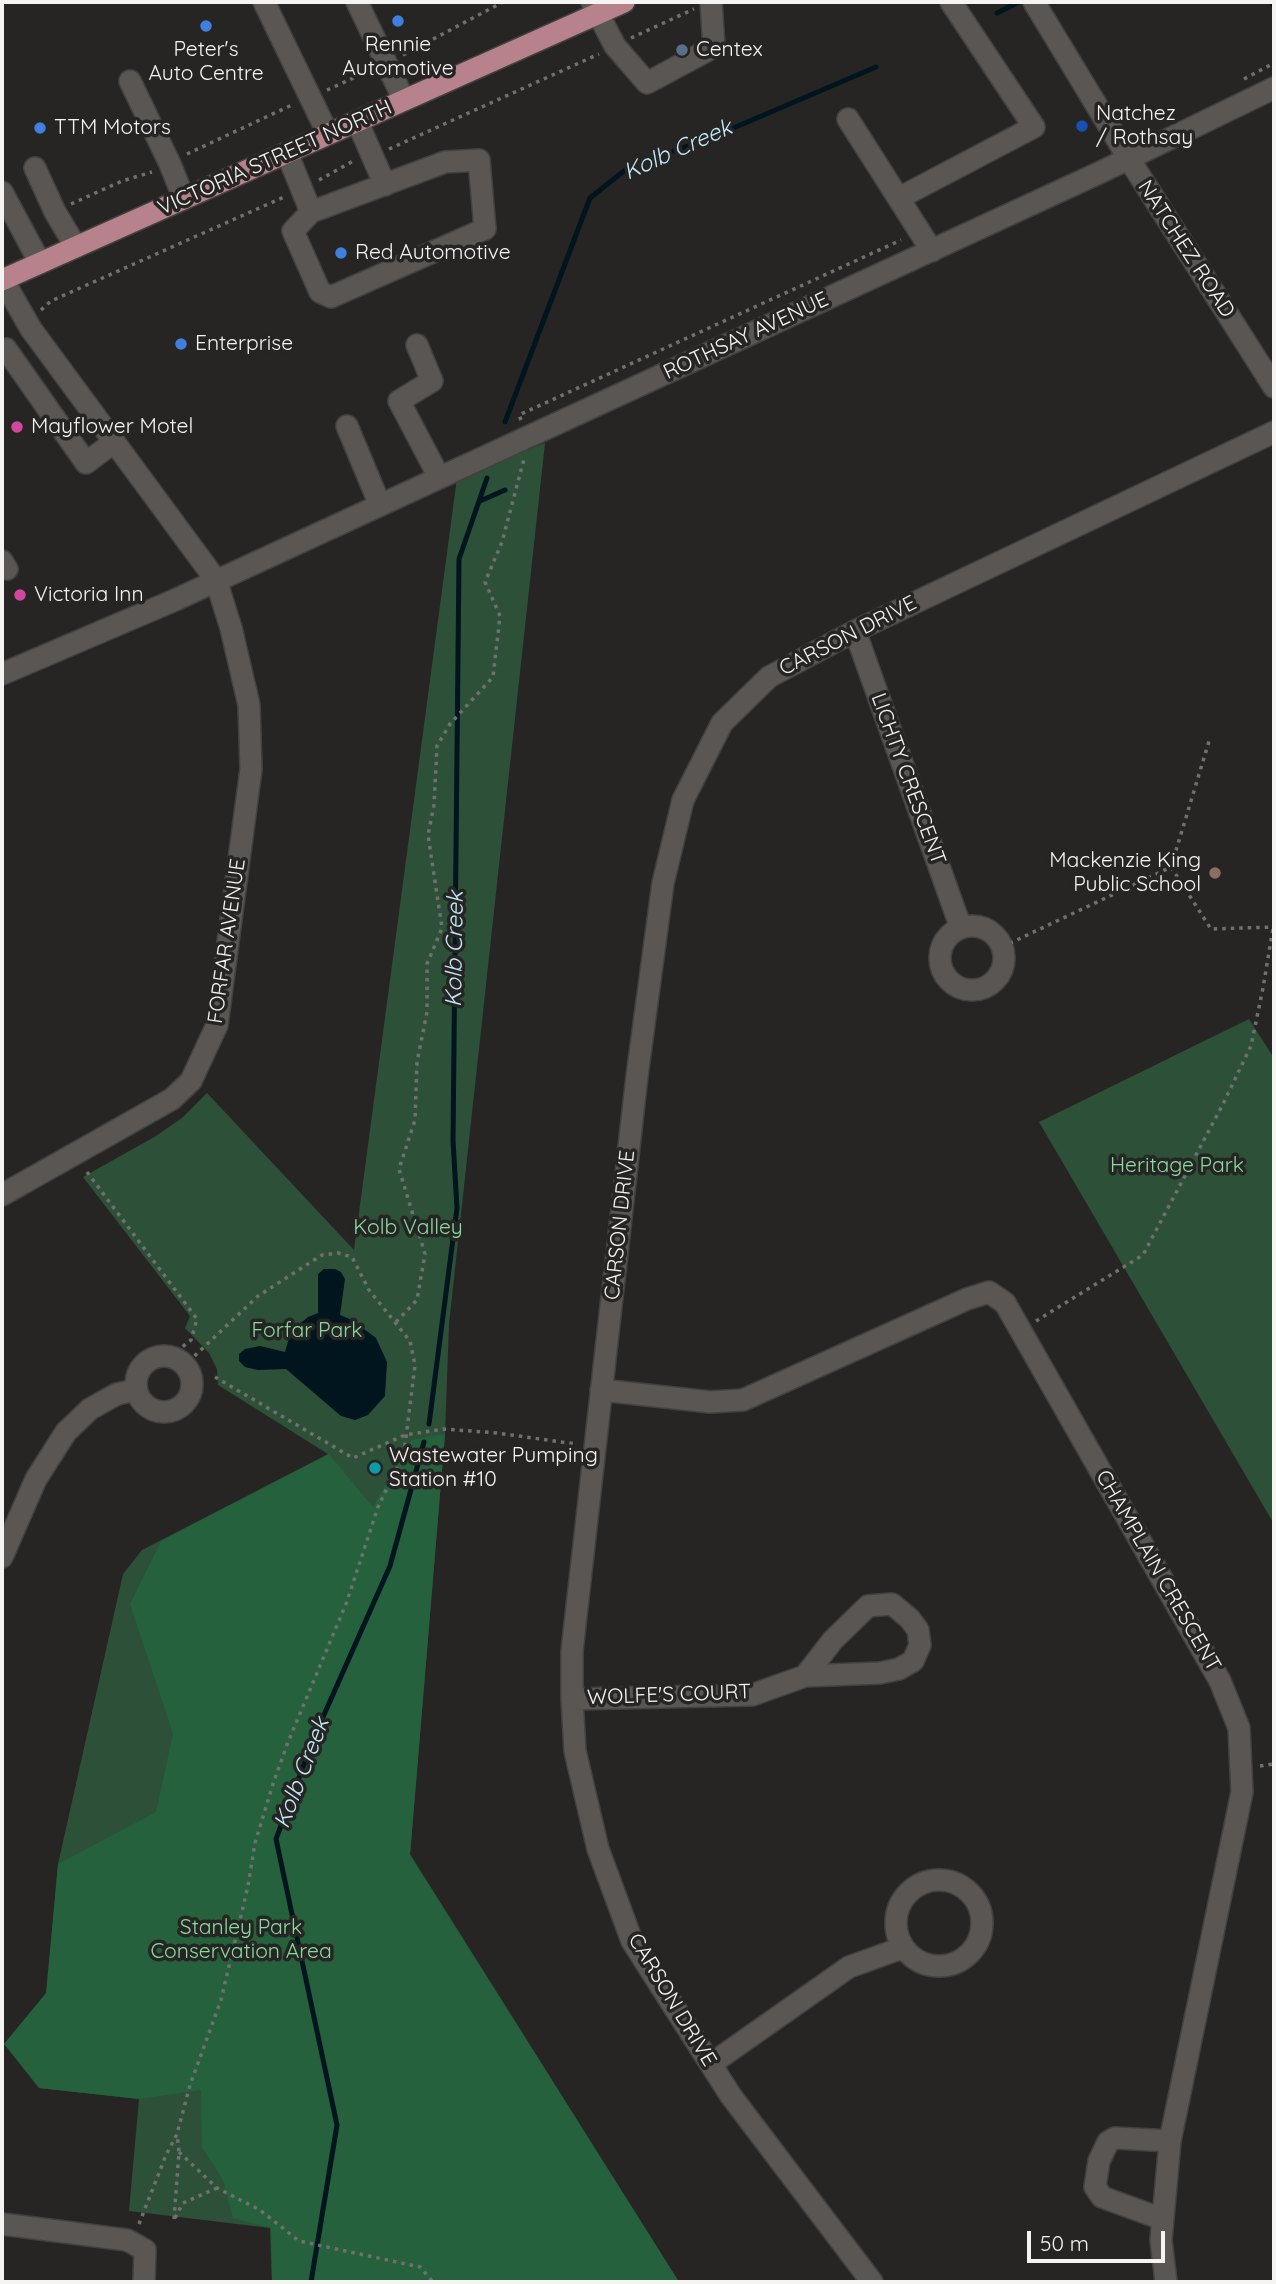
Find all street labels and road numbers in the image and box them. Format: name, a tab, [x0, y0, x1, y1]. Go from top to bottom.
street label: VICTORIA STREET NORTH	[154, 95, 396, 221]
street label: NATCHEZ ROAD	[1132, 176, 1240, 322]
street label: ROTHSAY AVENUE	[660, 287, 832, 385]
street label: CARSON DRIVE	[775, 591, 921, 681]
street label: LICHTY CRESCENT	[865, 690, 951, 868]
street label: FORFAR AVENUE	[203, 857, 251, 1025]
street label: CARSON DRIVE	[600, 1149, 640, 1301]
street label: CHAMPLAIN CRESCENT	[1090, 1466, 1226, 1676]
street label: WOLFE'S COURT	[587, 1680, 751, 1710]
street label: CARSON DRIVE	[622, 1929, 722, 2071]

